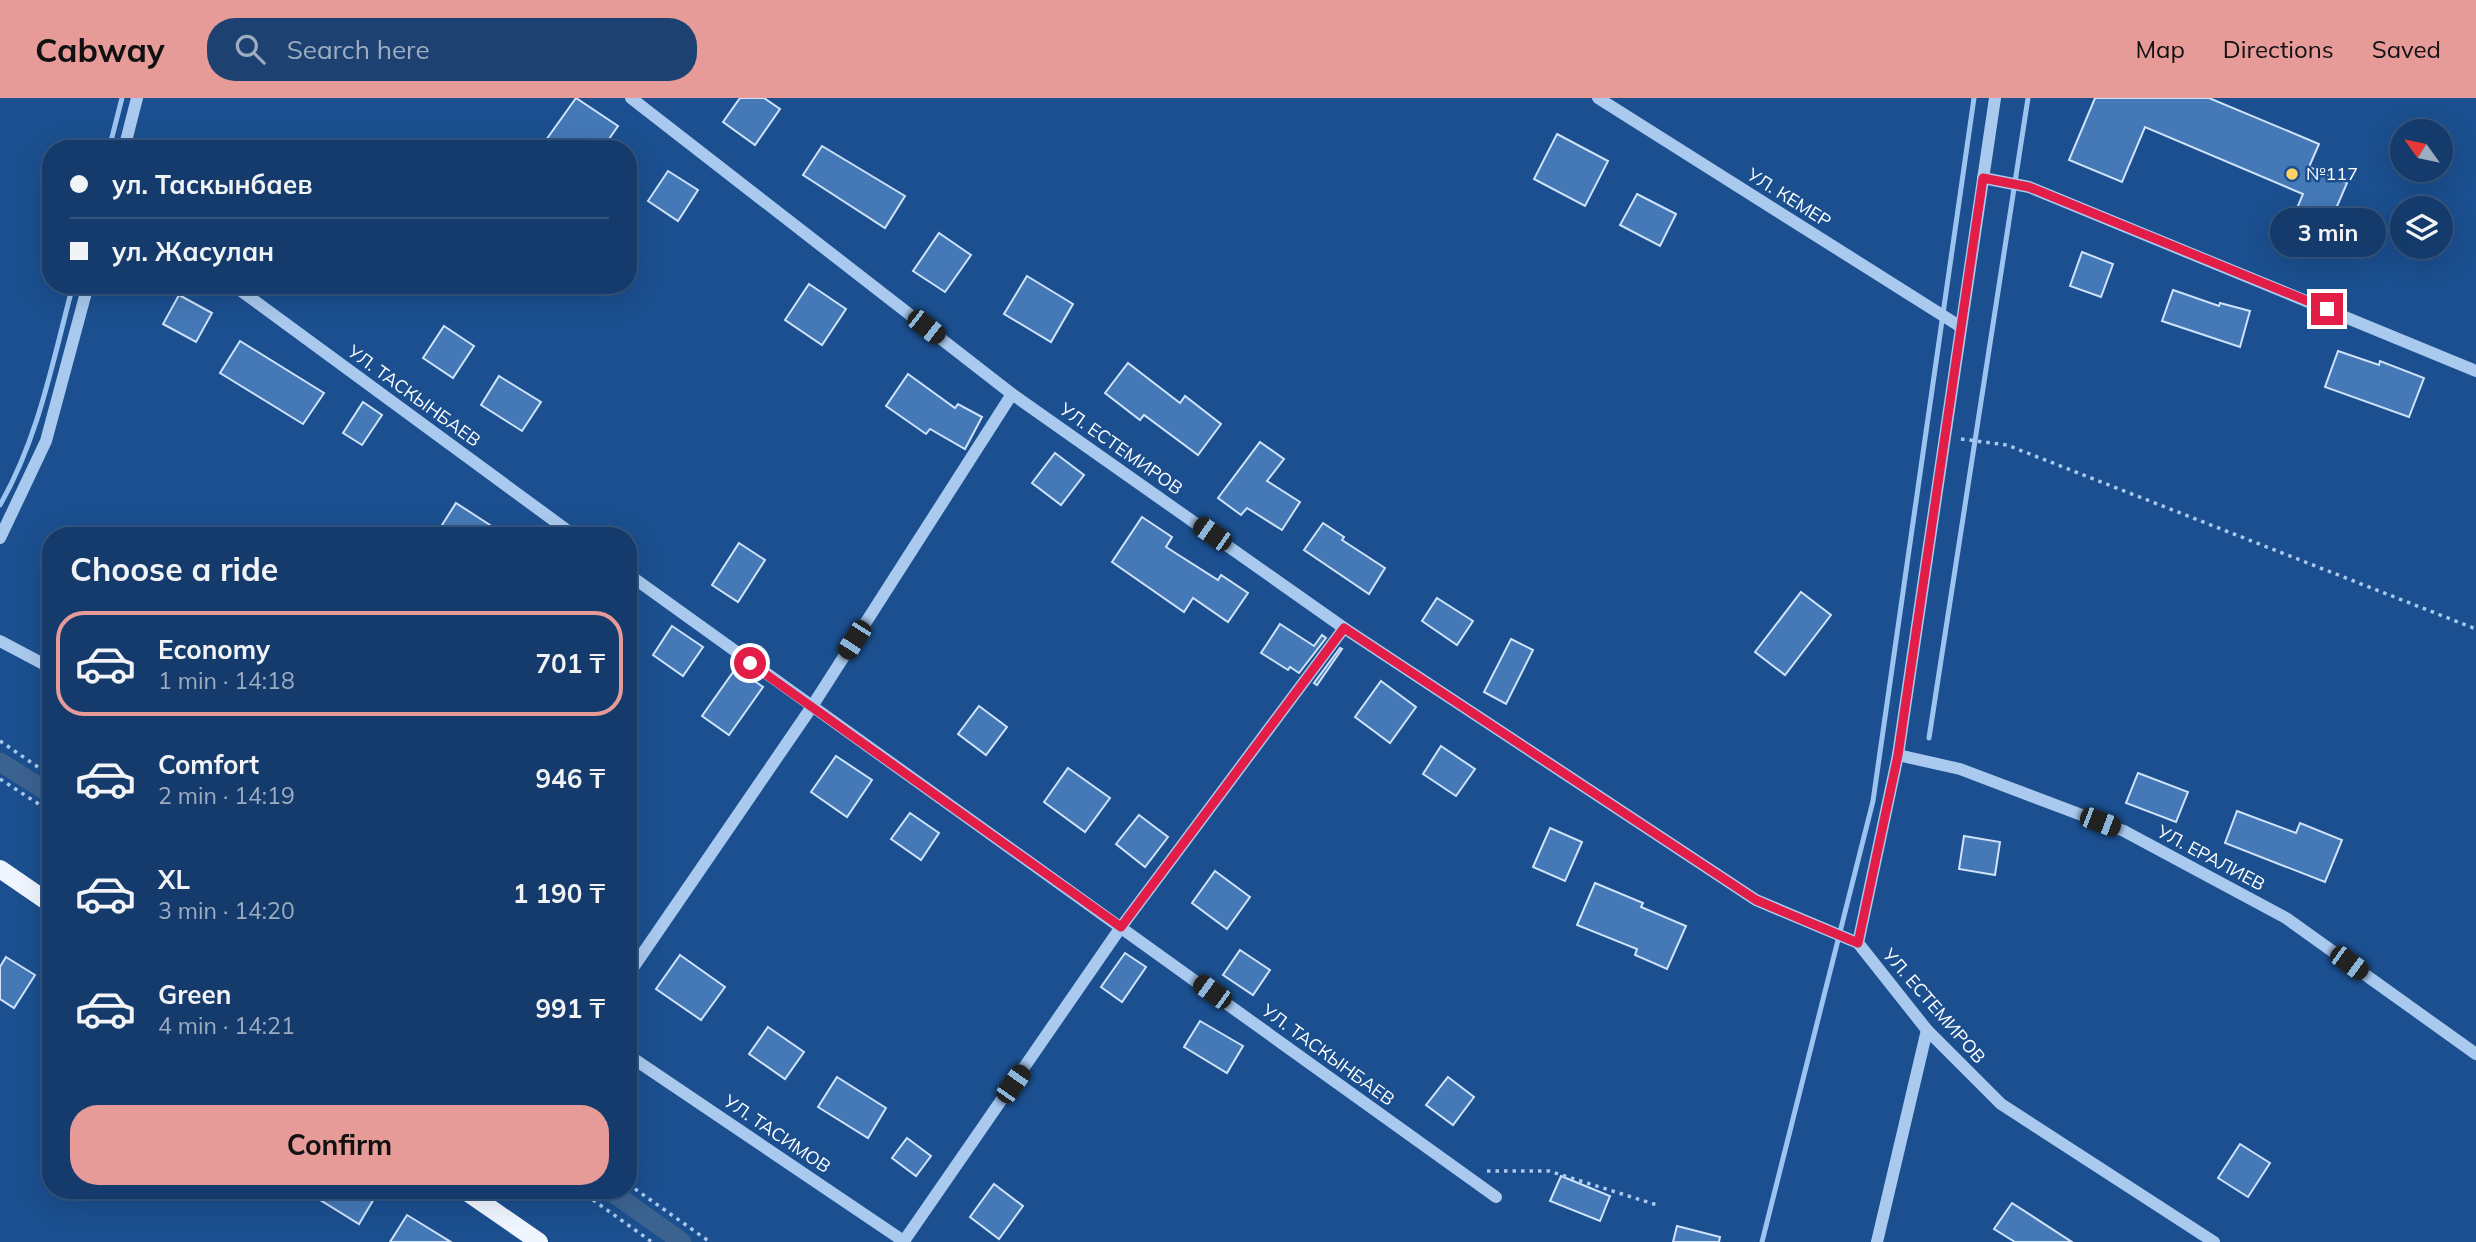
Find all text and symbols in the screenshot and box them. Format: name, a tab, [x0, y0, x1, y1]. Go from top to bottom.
search box	[207, 18, 697, 81]
text: Cabway	[35, 29, 165, 70]
icon: search	[231, 30, 269, 68]
text: Search here	[287, 33, 430, 66]
text: Map	[2135, 34, 2185, 64]
text: Directions	[2223, 34, 2334, 64]
text: Saved	[2372, 34, 2441, 64]
north arrow	[2390, 119, 2454, 182]
map controls	[2390, 119, 2453, 259]
street label: УЛ. КЕМЕР	[1742, 162, 1835, 232]
place label: №117	[2306, 162, 2358, 185]
marker: №117	[2284, 166, 2300, 182]
text: ул. Таскынбаев	[112, 168, 312, 201]
button: layers	[2390, 196, 2453, 259]
callout: 3 min	[2269, 208, 2385, 256]
text: 3 min	[2298, 218, 2358, 247]
text: ул. Жасулан	[112, 235, 274, 268]
route end	[2311, 293, 2343, 325]
car	[903, 306, 950, 348]
street label: УЛ. ТАСКЫНБАЕВ	[343, 339, 485, 451]
street label: УЛ. ЕСТЕМИРОВ	[1054, 397, 1187, 500]
car	[1189, 513, 1236, 555]
text: Choose a ride	[70, 549, 278, 589]
car	[834, 617, 875, 663]
icon: car	[74, 632, 137, 695]
text: Economy	[158, 633, 270, 666]
text: 701 ₸	[535, 647, 605, 680]
route start	[734, 647, 766, 679]
text: 1 min · 14:18	[158, 666, 295, 695]
icon: car	[74, 747, 137, 810]
text: Comfort	[158, 748, 259, 781]
text: 946 ₸	[535, 762, 605, 795]
text: 2 min · 14:19	[158, 781, 295, 810]
car	[2077, 805, 2124, 839]
street label: УЛ. ЕРАЛИЕВ	[2153, 819, 2269, 896]
icon: car	[74, 862, 137, 925]
text: XL	[158, 863, 190, 896]
text: 1 190 ₸	[513, 877, 605, 910]
text: 3 min · 14:20	[158, 896, 295, 925]
car	[2326, 942, 2373, 984]
street label: УЛ. ЕСТЕМИРОВ	[1877, 943, 1991, 1068]
car	[1189, 971, 1236, 1013]
icon: car	[74, 977, 137, 1040]
text: Green	[158, 978, 231, 1011]
text: 991 ₸	[535, 992, 605, 1025]
street label: УЛ. ТАСКЫНБАЕВ	[1257, 998, 1399, 1110]
text: 4 min · 14:21	[158, 1011, 295, 1040]
car	[993, 1061, 1034, 1107]
street label: УЛ. ТАСИМОВ	[719, 1089, 835, 1178]
button: Confirm	[70, 1105, 609, 1185]

